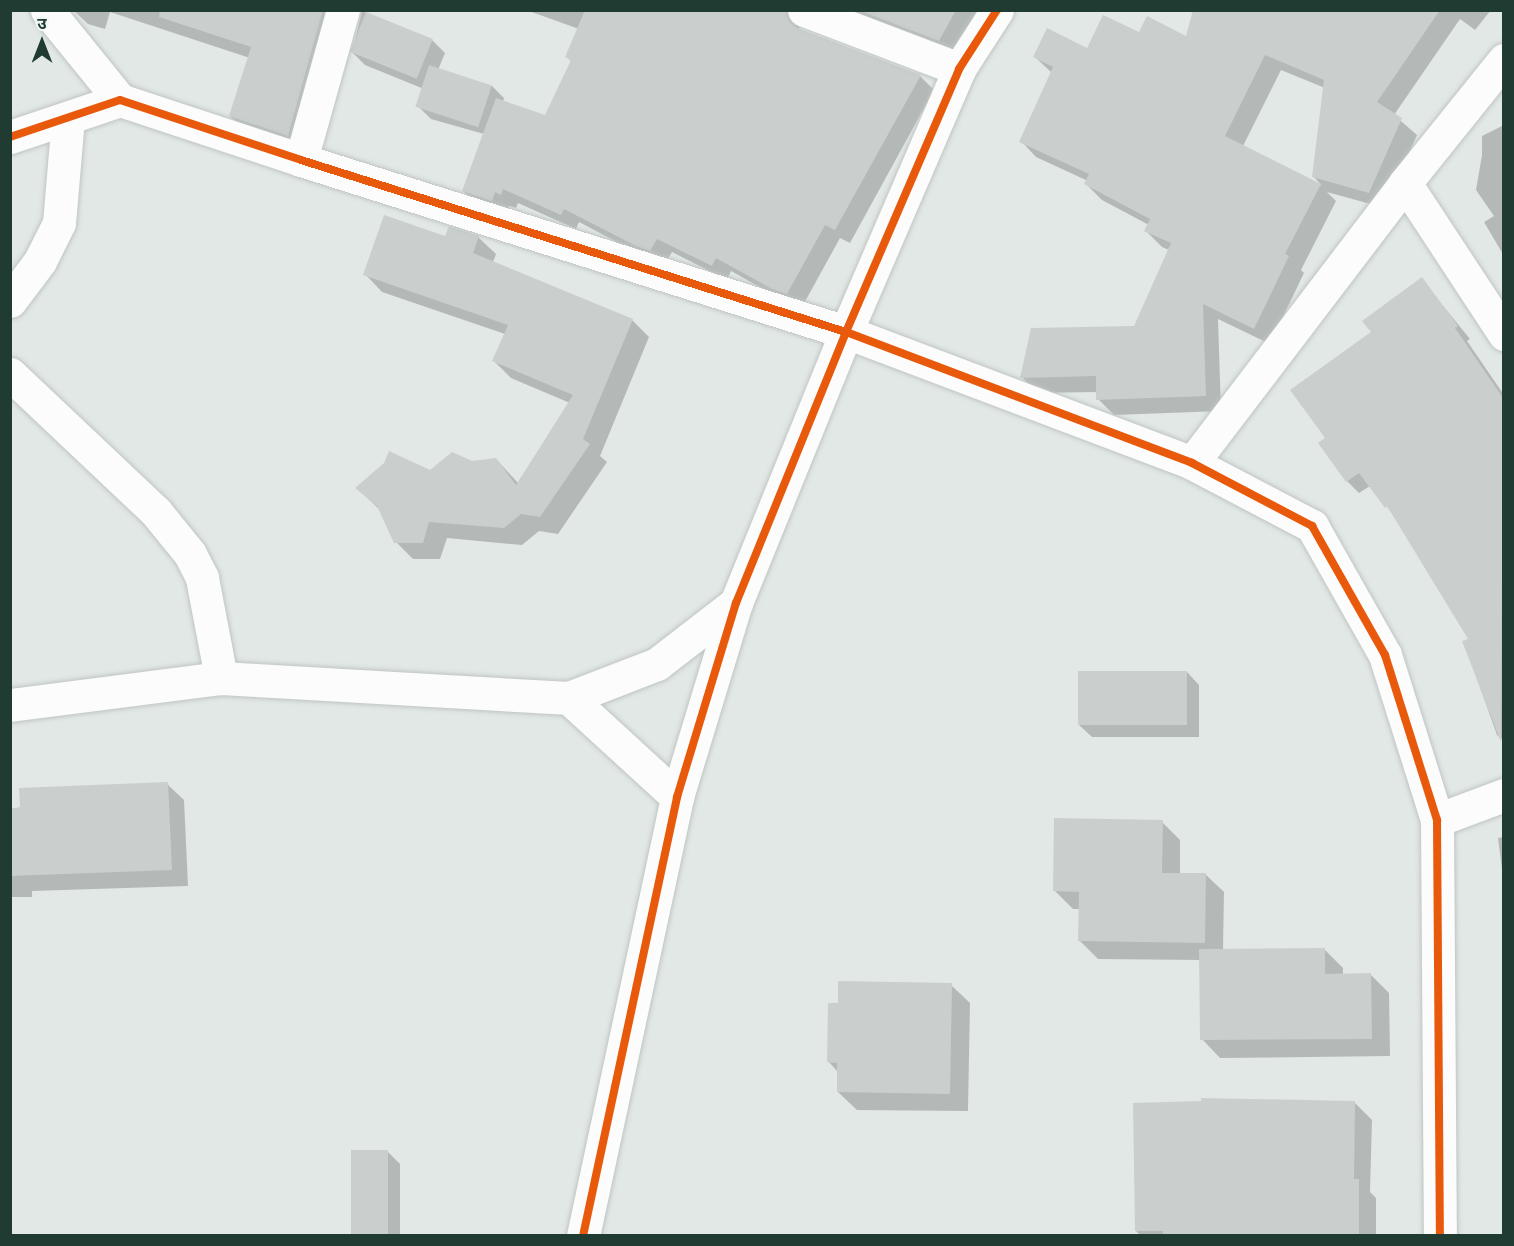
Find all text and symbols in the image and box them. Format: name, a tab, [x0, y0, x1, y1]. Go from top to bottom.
north arrow	[12, 12, 72, 72]
text: उ	[37, 15, 47, 32]

